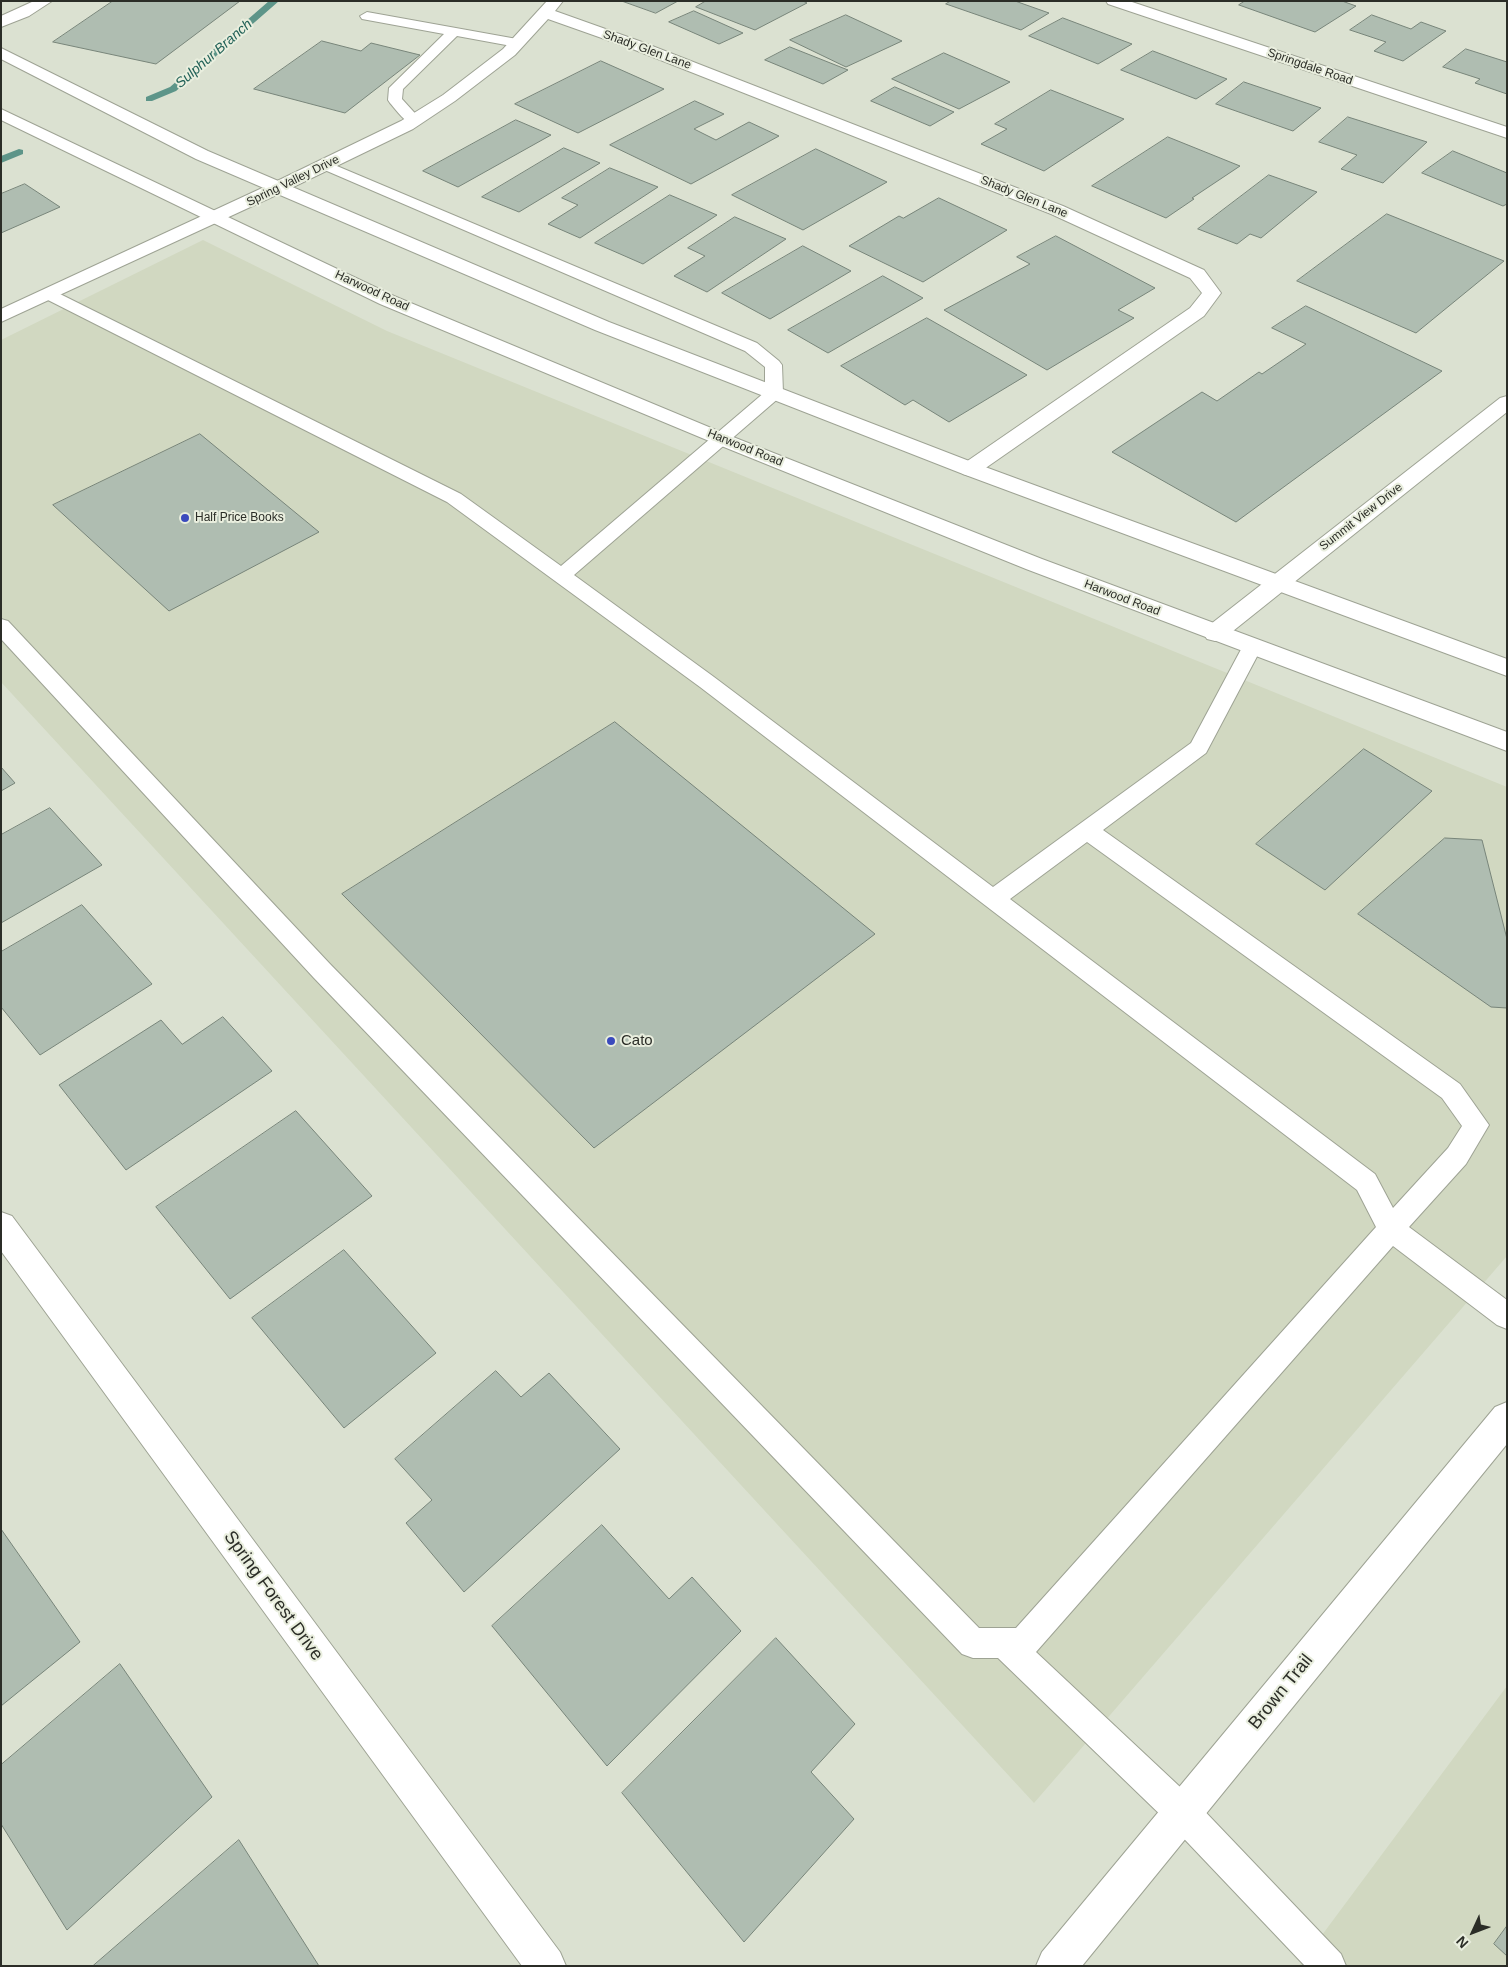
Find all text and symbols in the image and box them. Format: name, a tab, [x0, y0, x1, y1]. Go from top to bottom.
water label: Sulphur Branch	[172, 16, 256, 92]
street label: Shady Glen Lane	[601, 27, 693, 73]
street label: Springdale Road	[1265, 46, 1355, 88]
street label: Spring Valley Drive	[244, 152, 342, 210]
street label: Shady Glen Lane	[978, 173, 1070, 221]
street label: Harwood Road	[333, 268, 411, 314]
street label: Harwood Road	[705, 426, 785, 470]
street label: Summit View Drive	[1317, 480, 1405, 554]
place label: Half Price Books	[195, 511, 284, 525]
marker: Half Price Books	[179, 512, 191, 524]
street label: Harwood Road	[1082, 577, 1162, 619]
place label: Cato	[621, 1032, 653, 1050]
marker: Cato	[605, 1035, 617, 1047]
street label: Spring Forest Drive	[219, 1527, 327, 1665]
street label: Brown Trail	[1244, 1650, 1318, 1734]
north arrow	[1448, 1907, 1498, 1957]
text: N	[1453, 1933, 1471, 1951]

